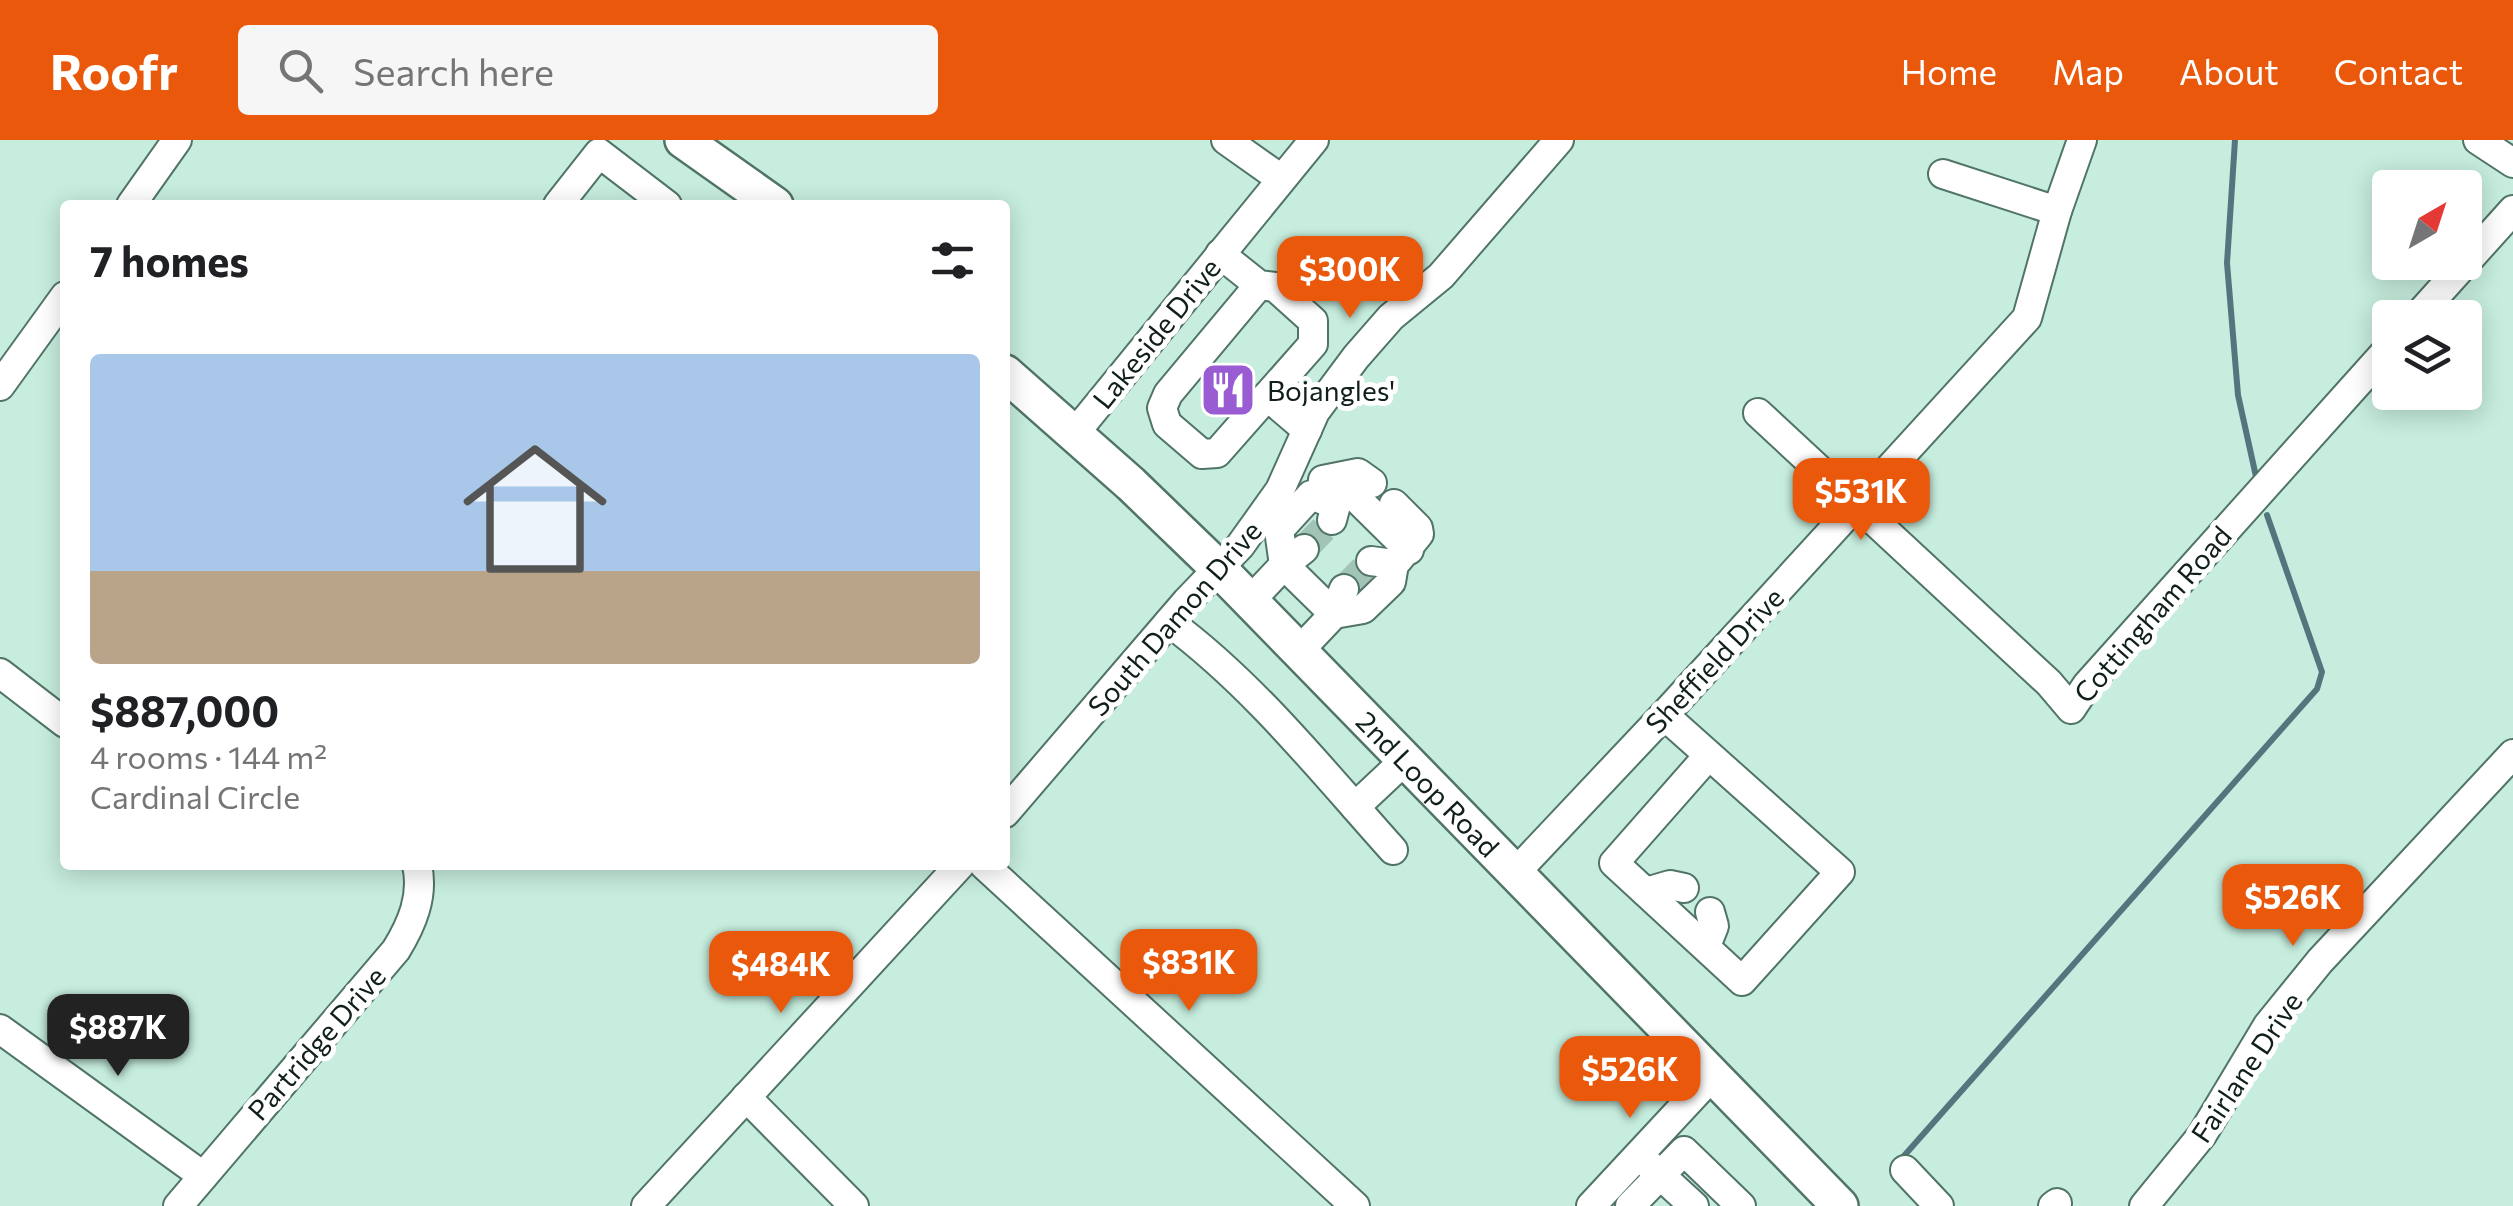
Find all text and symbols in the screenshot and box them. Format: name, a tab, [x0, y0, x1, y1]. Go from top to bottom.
search box	[238, 25, 938, 115]
text: Roofr	[50, 41, 178, 100]
icon: search	[273, 43, 328, 98]
text: Search here	[353, 47, 554, 94]
text: Home	[1901, 49, 1997, 92]
text: Map	[2052, 49, 2124, 92]
text: About	[2179, 49, 2279, 92]
text: Contact	[2334, 49, 2463, 92]
north arrow	[2372, 170, 2482, 280]
map controls	[2372, 170, 2482, 410]
icon: filters	[925, 233, 980, 288]
text: 7 homes	[90, 234, 249, 286]
pin: $300K	[1280, 236, 1420, 321]
text: $300K	[1299, 248, 1401, 288]
street label: Lakeside Drive	[1085, 251, 1227, 415]
button: layers	[2372, 300, 2482, 410]
restaurant icon: Bojangles'	[1198, 360, 1258, 420]
place label: Bojangles'	[1267, 373, 1395, 407]
icon: home	[445, 419, 625, 599]
pin: $531K	[1791, 458, 1931, 543]
text: $531K	[1815, 470, 1907, 510]
street label: South Damon Drive	[1080, 514, 1268, 722]
street label: Cottingham Road	[2066, 519, 2238, 709]
street label: Sheffield Drive	[1638, 580, 1790, 740]
text: $887,000	[90, 684, 279, 736]
street label: 2nd Loop Road	[1350, 704, 1507, 864]
text: 4 rooms · 144 m²	[90, 736, 327, 776]
text: Cardinal Circle	[90, 776, 300, 816]
pin: $526K	[2223, 864, 2363, 949]
text: $526K	[2244, 876, 2342, 916]
pin: $831K	[1119, 929, 1259, 1014]
pin: $484K	[711, 931, 851, 1016]
text: $831K	[1142, 941, 1236, 981]
text: $484K	[731, 943, 831, 983]
street label: Partridge Drive	[240, 959, 392, 1127]
street label: Fairlane Drive	[2183, 985, 2309, 1149]
pin: $887K	[48, 994, 188, 1079]
text: $887K	[69, 1006, 167, 1046]
pin: $526K	[1560, 1036, 1700, 1121]
text: $526K	[1581, 1048, 1679, 1088]

